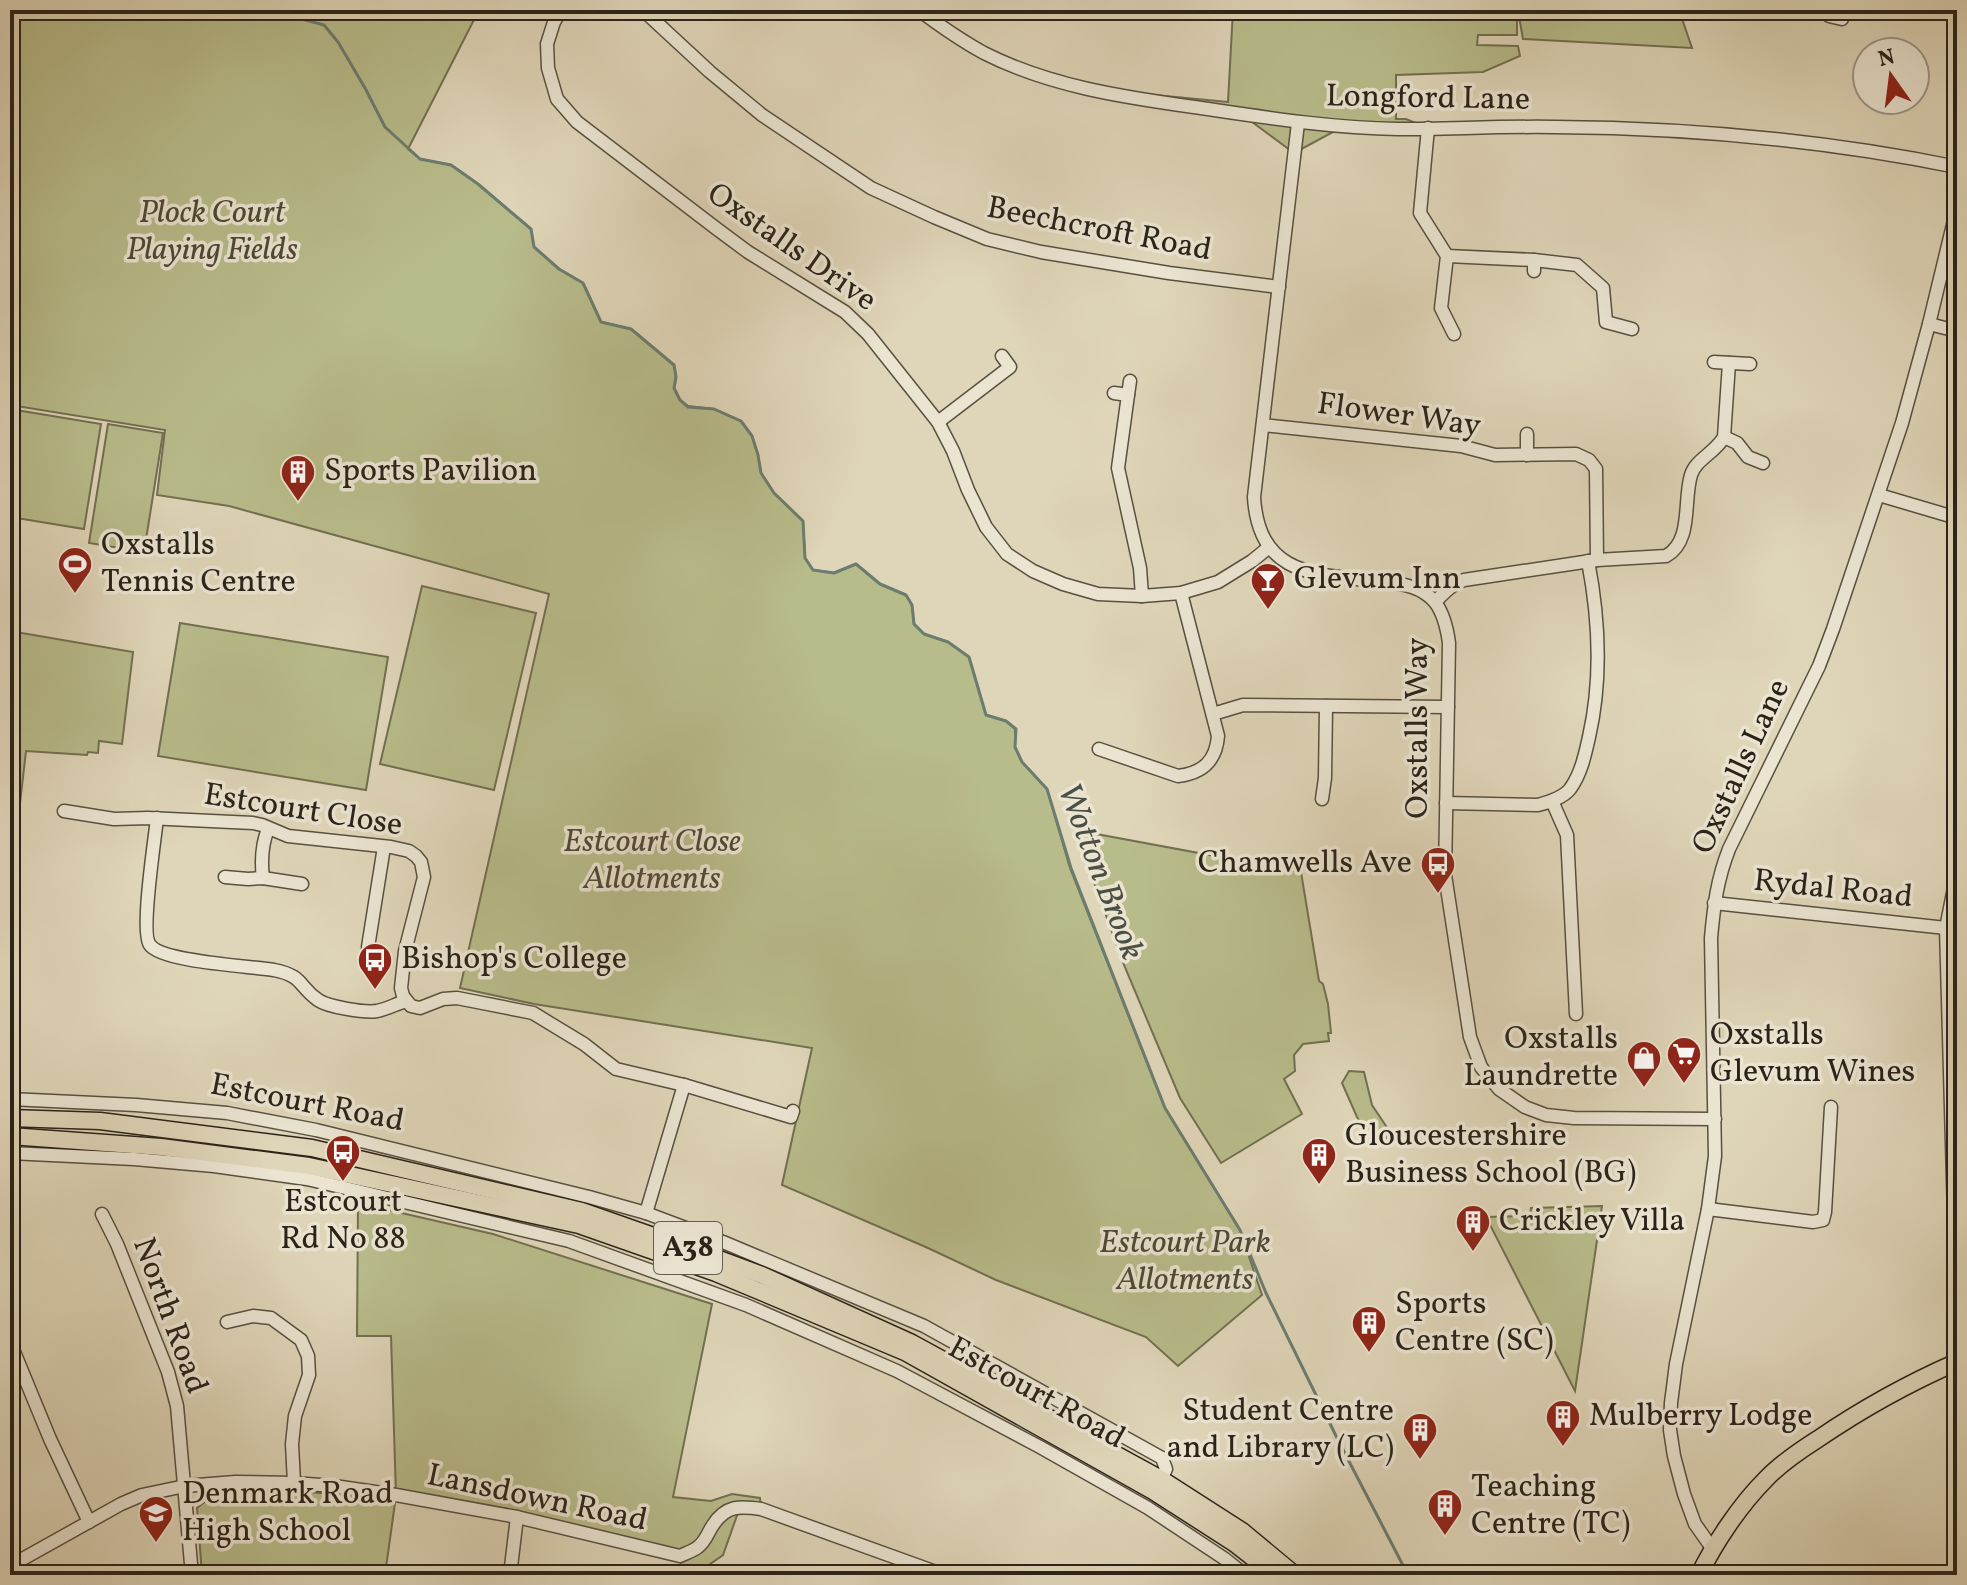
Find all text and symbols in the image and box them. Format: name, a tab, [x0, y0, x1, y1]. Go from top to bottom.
north arrow	[1851, 36, 1931, 116]
text: N	[1875, 42, 1898, 76]
street label: Longford Lane	[1325, 75, 1531, 123]
street label: Oxstalls Drive	[697, 173, 885, 323]
street label: Beechcroft Road	[983, 187, 1215, 273]
park label: Plock Court Playing Fields	[126, 192, 298, 273]
street label: Flower Way	[1314, 383, 1484, 449]
place label: Sports Pavilion	[324, 450, 537, 494]
building icon: Sports Pavilion	[279, 453, 317, 503]
place label: Oxstalls Tennis Centre	[101, 524, 296, 605]
sports icon: Oxstalls Tennis Centre	[56, 545, 94, 595]
place label: Glevum Inn	[1294, 558, 1461, 602]
bar icon: Glevum Inn	[1249, 561, 1287, 611]
street label: Oxstalls Way	[1397, 637, 1441, 819]
street label: Oxstalls Lane	[1682, 672, 1802, 862]
street label: Estcourt Close	[200, 774, 406, 848]
water label: Wotton Brook	[1044, 777, 1154, 967]
park label: Estcourt Close Allotments	[563, 821, 741, 902]
place label: Chamwells Ave	[1198, 842, 1412, 886]
bus stop icon: Chamwells Ave	[1419, 845, 1457, 895]
street label: Rydal Road	[1751, 860, 1915, 920]
place label: Bishop's College	[401, 938, 627, 982]
bus stop icon: Bishop's College	[356, 941, 394, 991]
place label: Oxstalls Glevum Wines	[1710, 1014, 1915, 1095]
place label: Oxstalls Laundrette	[1463, 1018, 1618, 1099]
supermarket icon: Oxstalls Glevum Wines	[1665, 1035, 1703, 1085]
shop icon: Oxstalls Laundrette	[1625, 1039, 1663, 1089]
street label: Estcourt Road	[206, 1064, 408, 1144]
place label: Gloucestershire Business School (BG)	[1345, 1115, 1636, 1196]
bus stop icon: Estcourt Rd No 88	[324, 1133, 362, 1183]
building icon: Gloucestershire Business School (BG)	[1300, 1136, 1338, 1186]
place label: Estcourt Rd No 88	[280, 1181, 406, 1262]
place label: Crickley Villa	[1499, 1200, 1685, 1244]
building icon: Crickley Villa	[1454, 1203, 1492, 1253]
road number: A38	[654, 1222, 722, 1274]
park label: Estcourt Park Allotments	[1099, 1222, 1271, 1303]
street label: North Road	[120, 1232, 218, 1400]
place label: Sports Centre (SC)	[1395, 1283, 1554, 1364]
building icon: Sports Centre (SC)	[1350, 1304, 1388, 1354]
street label: Estcourt Road	[939, 1327, 1133, 1461]
place label: Student Centre and Library (LC)	[1167, 1390, 1394, 1471]
place label: Mulberry Lodge	[1589, 1395, 1813, 1439]
building icon: Mulberry Lodge	[1544, 1398, 1582, 1448]
building icon: Student Centre and Library (LC)	[1401, 1411, 1439, 1461]
street label: Lansdown Road	[423, 1454, 651, 1544]
place label: Teaching Centre (TC)	[1471, 1466, 1630, 1547]
place label: Denmark Road High School	[182, 1473, 393, 1554]
building icon: Teaching Centre (TC)	[1426, 1487, 1464, 1537]
school or university icon: Denmark Road High School	[137, 1494, 175, 1544]

